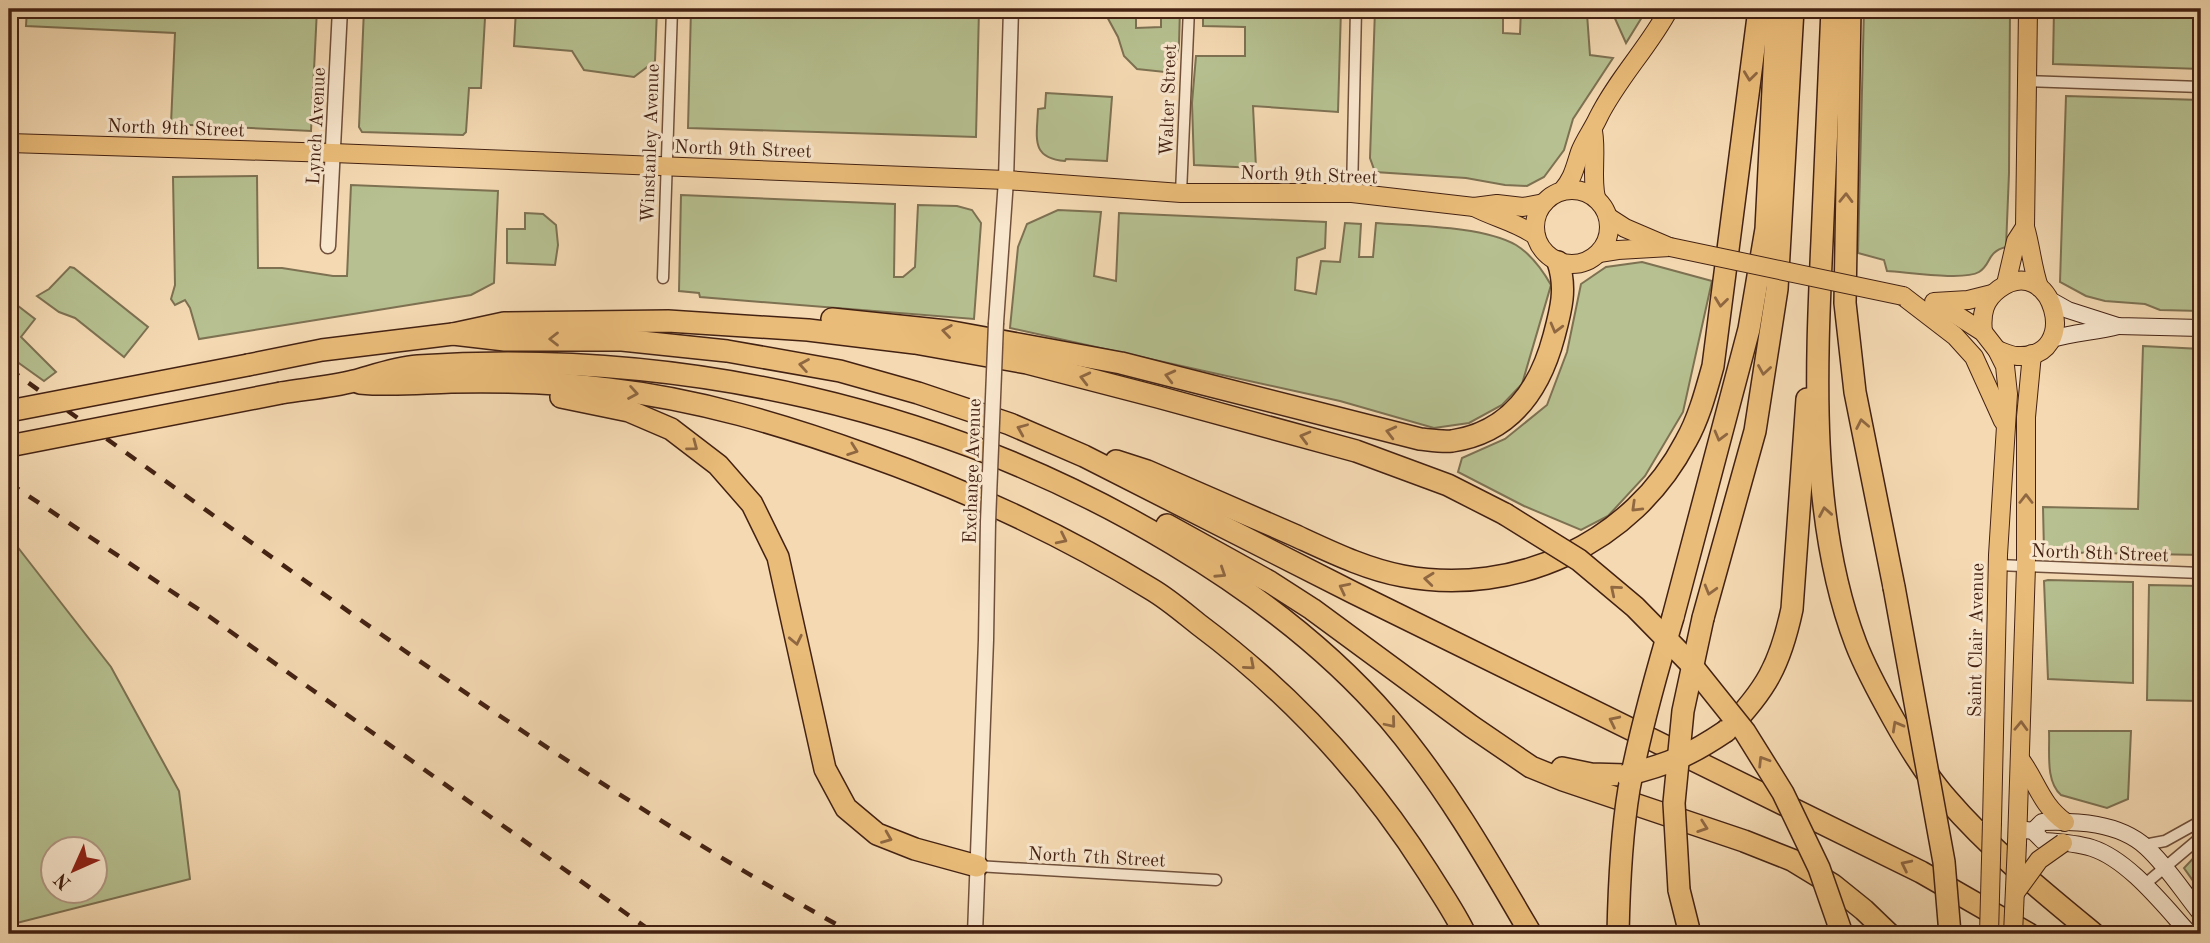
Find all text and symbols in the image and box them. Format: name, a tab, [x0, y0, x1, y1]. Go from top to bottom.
street label: Walter Street	[1158, 44, 1181, 156]
street label: Winstanley Avenue	[639, 63, 664, 223]
street label: Lynch Avenue	[305, 67, 330, 185]
one-way arrow	[1743, 71, 1758, 82]
street label: North 9th Street	[107, 118, 245, 141]
street label: North 9th Street	[674, 139, 812, 162]
street label: North 9th Street	[1240, 165, 1378, 188]
one-way arrow	[1839, 192, 1854, 203]
one-way arrow	[1714, 296, 1729, 308]
one-way arrow	[1550, 322, 1564, 334]
one-way arrow	[941, 324, 953, 339]
one-way arrow	[548, 331, 558, 347]
one-way arrow	[798, 358, 810, 373]
one-way arrow	[1757, 364, 1772, 375]
one-way arrow	[1164, 370, 1176, 384]
one-way arrow	[1080, 372, 1092, 386]
one-way arrow	[627, 385, 639, 400]
street label: Exchange Avenue	[961, 398, 986, 544]
one-way arrow	[1855, 418, 1870, 430]
one-way arrow	[1016, 423, 1029, 437]
one-way arrow	[1385, 426, 1397, 440]
one-way arrow	[1714, 430, 1729, 442]
one-way arrow	[1299, 431, 1311, 445]
one-way arrow	[685, 437, 698, 450]
one-way arrow	[846, 442, 858, 456]
one-way arrow	[2018, 493, 2033, 504]
one-way arrow	[1631, 499, 1644, 511]
one-way arrow	[1818, 506, 1833, 518]
one-way arrow	[1055, 531, 1067, 545]
street label: North 8th Street	[2031, 543, 2169, 566]
street label: Saint Clair Avenue	[1967, 563, 1988, 717]
one-way arrow	[1213, 565, 1226, 578]
one-way arrow	[1423, 572, 1434, 587]
one-way arrow	[1339, 583, 1351, 597]
one-way arrow	[1704, 584, 1719, 596]
one-way arrow	[1610, 586, 1622, 599]
one-way arrow	[788, 634, 803, 646]
one-way arrow	[1242, 657, 1255, 669]
one-way arrow	[1383, 714, 1395, 727]
one-way arrow	[1609, 716, 1621, 730]
one-way arrow	[2013, 720, 2028, 731]
one-way arrow	[1892, 721, 1905, 733]
one-way arrow	[1759, 756, 1772, 769]
one-way arrow	[1696, 819, 1709, 833]
one-way arrow	[880, 829, 892, 843]
north arrow	[38, 834, 108, 904]
street label: North 7th Street	[1028, 845, 1166, 872]
one-way arrow	[1901, 859, 1913, 873]
text: N	[52, 868, 76, 892]

